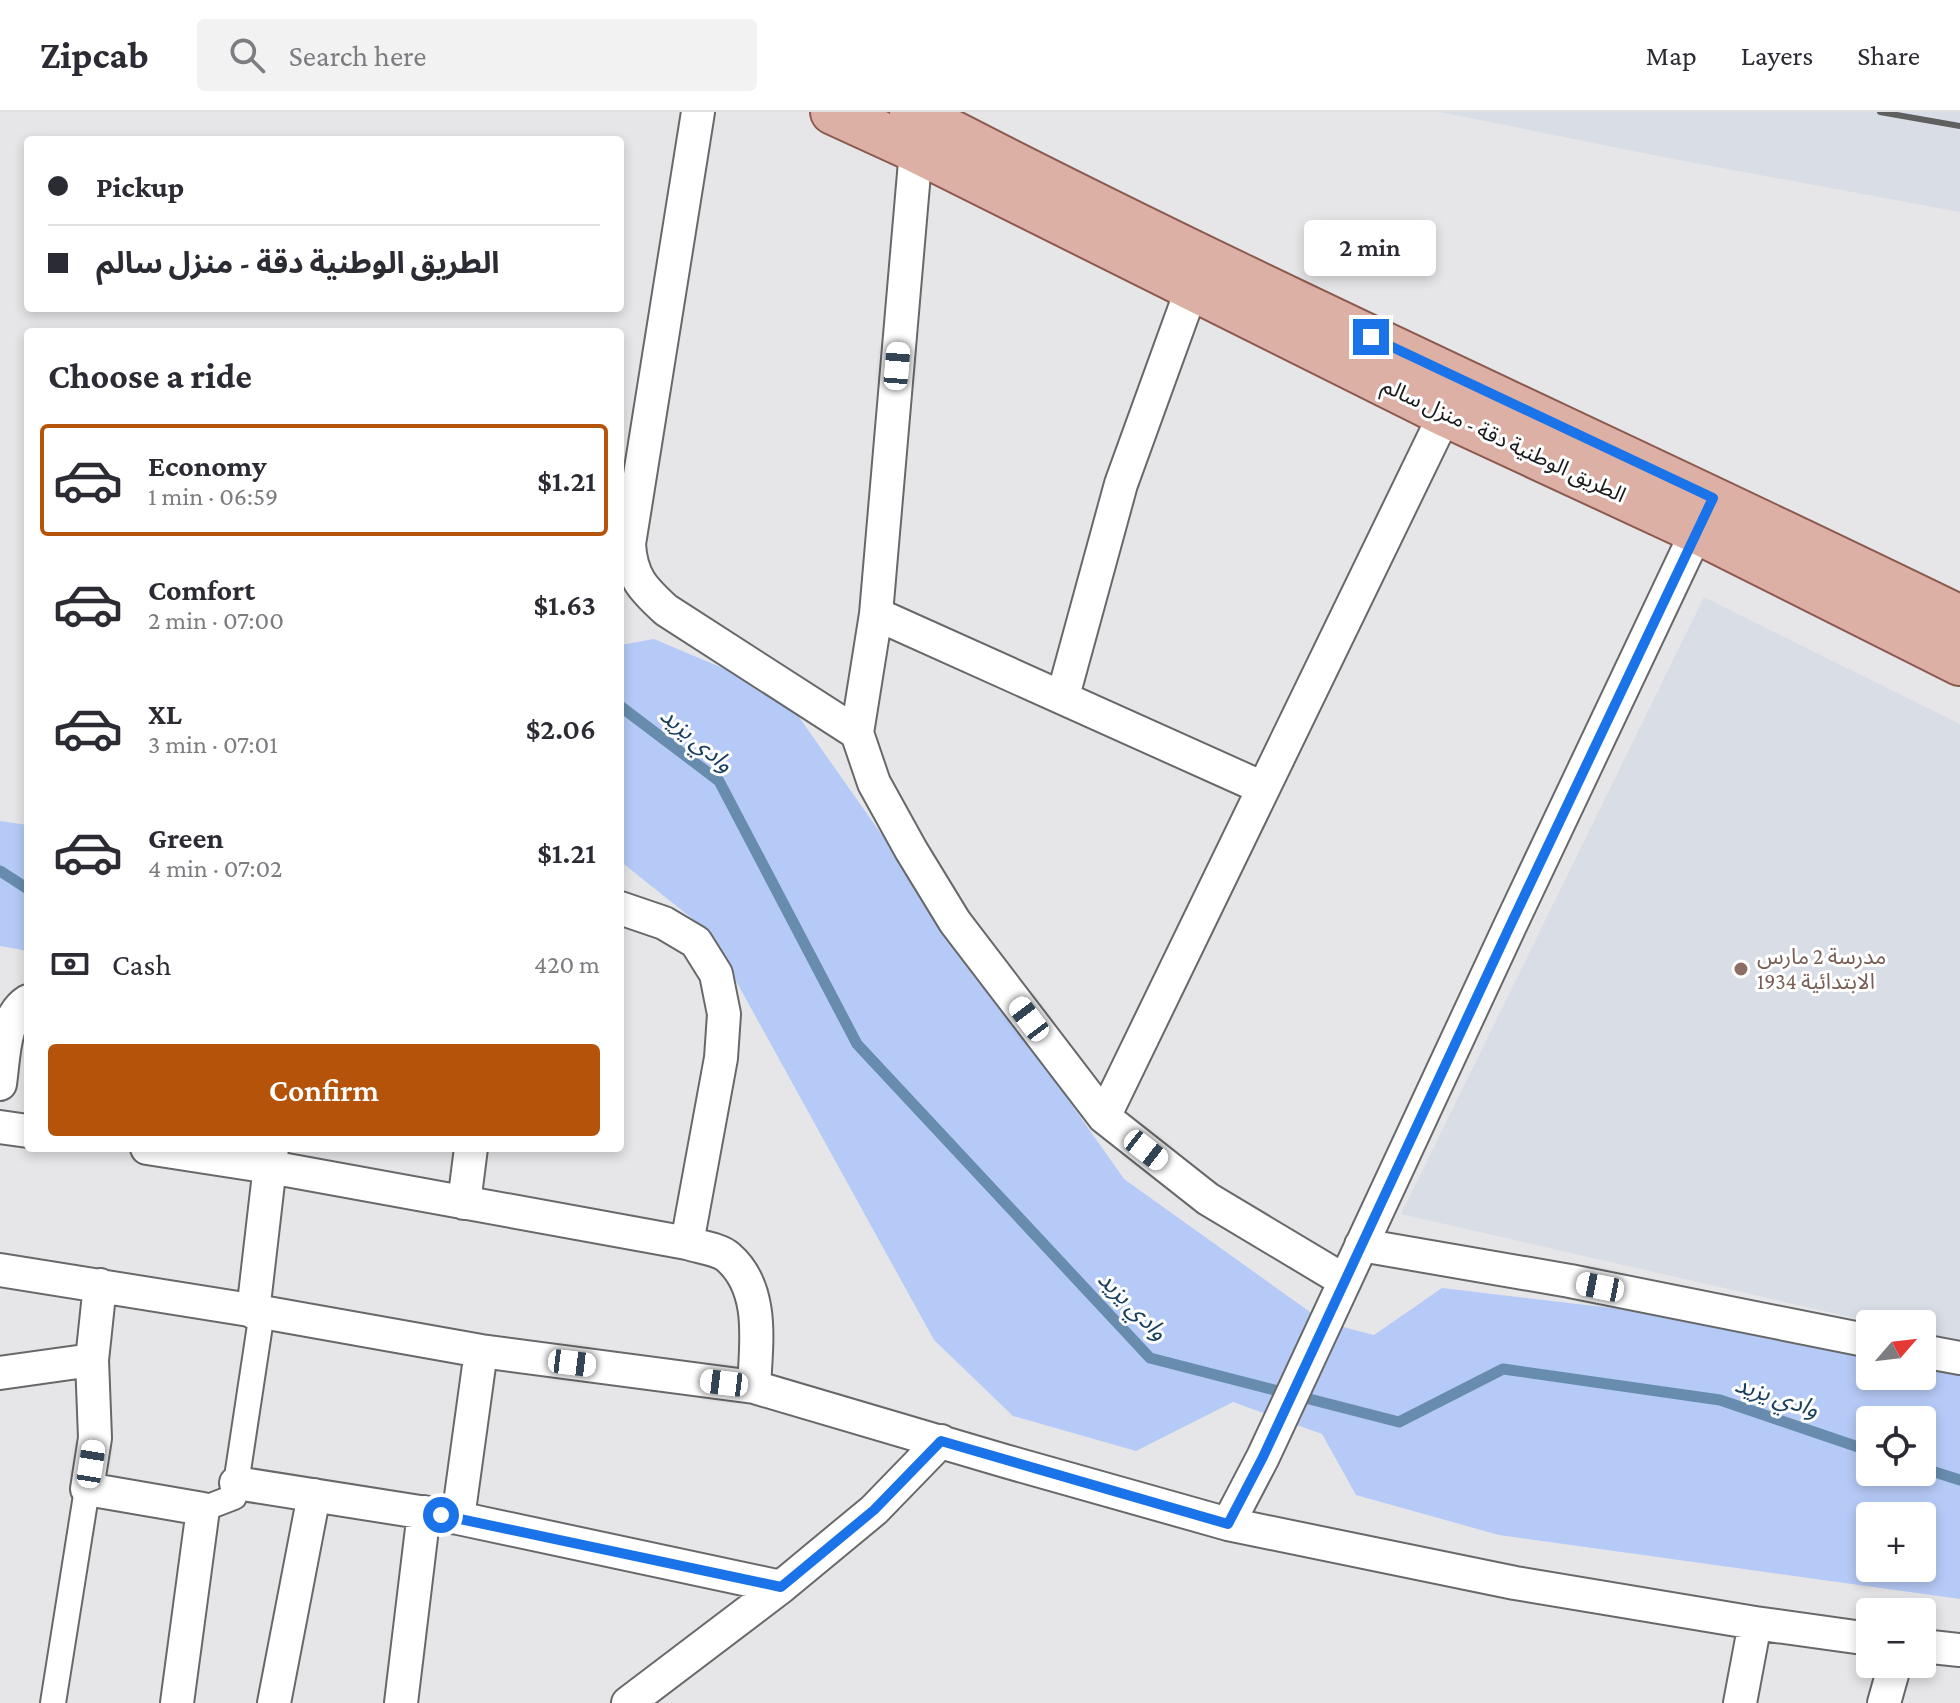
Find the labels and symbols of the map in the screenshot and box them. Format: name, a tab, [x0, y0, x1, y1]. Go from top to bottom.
callout: 2 min	[1305, 221, 1437, 277]
route end	[1353, 319, 1389, 355]
car	[883, 341, 911, 391]
street label: الطريق الوطنية دقة - منزل سالم	[1376, 372, 1630, 511]
water label: وادي يزيد	[652, 701, 739, 782]
place label: مدرسة 2 مارس 1934 الابتدائية	[1757, 944, 1886, 994]
marker: مدرسة 2 مارس 1934 الابتدائية	[1732, 960, 1750, 978]
car	[1005, 993, 1053, 1045]
car	[1120, 1126, 1172, 1174]
water label: وادي يزيد	[1089, 1265, 1173, 1349]
car	[1574, 1271, 1626, 1303]
north arrow	[1856, 1310, 1936, 1390]
car	[547, 1348, 597, 1378]
car	[699, 1368, 749, 1398]
water label: وادي يزيد	[1730, 1370, 1823, 1428]
car	[75, 1438, 107, 1490]
route start	[423, 1497, 459, 1533]

